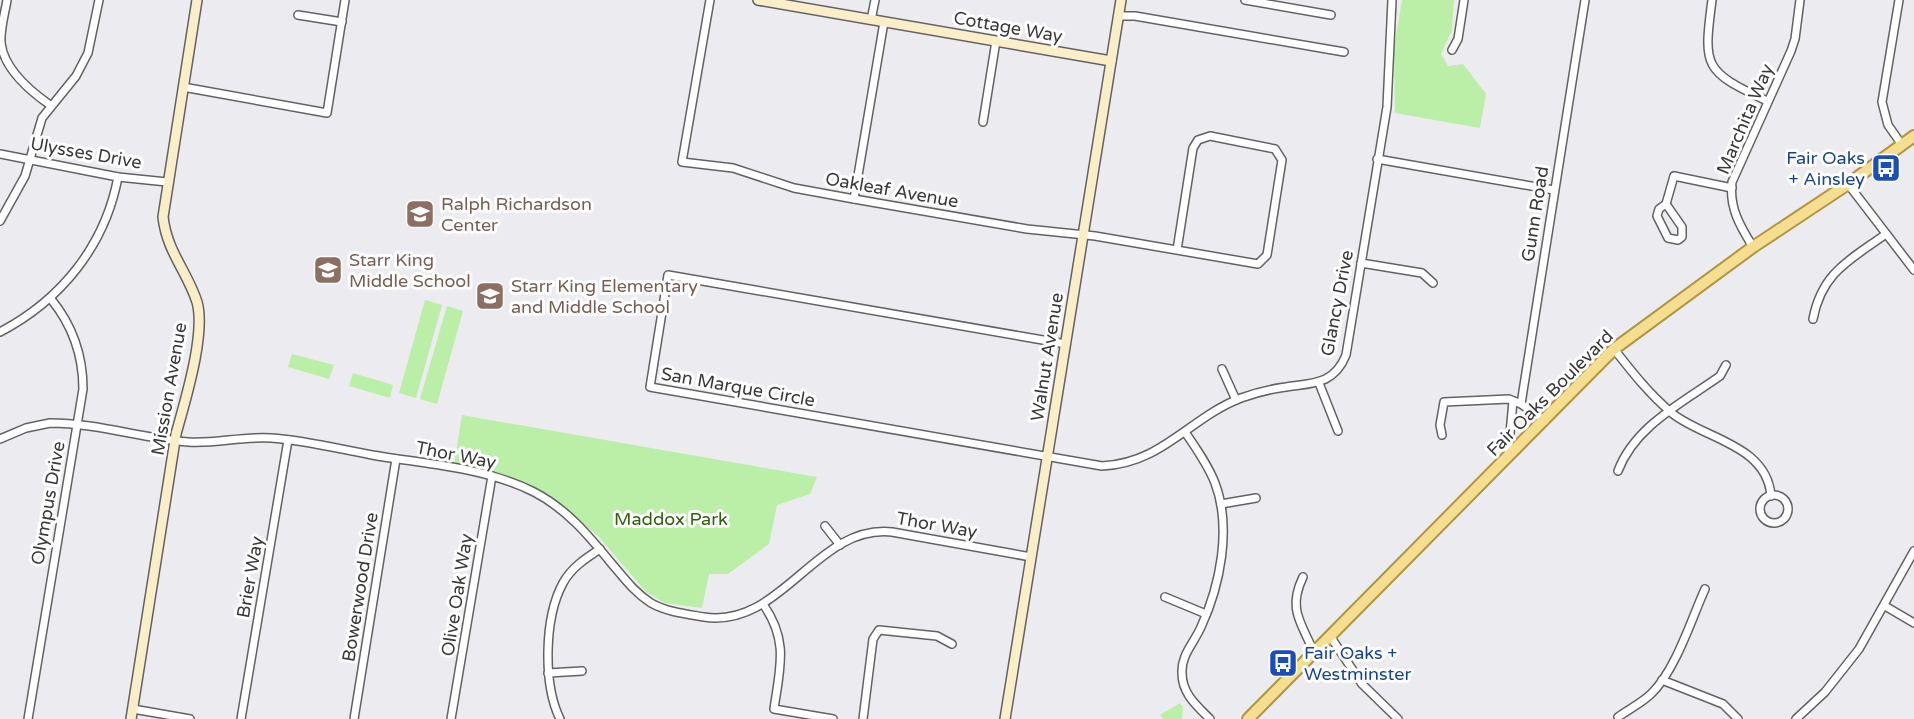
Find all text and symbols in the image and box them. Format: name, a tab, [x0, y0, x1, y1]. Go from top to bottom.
street label: Cottage Way	[952, 7, 1065, 47]
street label: Marchita Way	[1712, 60, 1778, 178]
street label: Ulysses Drive	[29, 132, 143, 174]
place label: Fair Oaks + Ainsley	[1786, 147, 1865, 190]
bus stop icon: Fair Oaks + Ainsley	[1870, 152, 1902, 184]
street label: Gunn Road	[1517, 165, 1553, 263]
street label: Oakleaf Avenue	[824, 167, 960, 213]
place label: Ralph Richardson Center	[441, 193, 592, 236]
school or university icon: Ralph Richardson Center	[404, 198, 436, 230]
street label: Glancy Drive	[1316, 248, 1358, 358]
place label: Starr King Middle School	[349, 249, 471, 292]
school or university icon: Starr King Middle School	[312, 254, 344, 286]
place label: Starr King Elementary and Middle School	[511, 275, 698, 318]
school or university icon: Starr King Elementary and Middle School	[474, 280, 506, 312]
street label: Walnut Avenue	[1026, 291, 1068, 423]
street label: Mission Avenue	[146, 321, 192, 457]
street label: Fair Oaks Boulevard	[1482, 325, 1618, 461]
street label: San Marque Circle	[659, 363, 817, 411]
street label: Thor Way	[414, 436, 498, 474]
street label: Olympus Drive	[26, 439, 70, 567]
street label: Thor Way	[895, 507, 979, 543]
park label: Maddox Park	[614, 508, 728, 530]
street label: Bowerwood Drive	[337, 511, 383, 663]
street label: Olive Oak Way	[436, 532, 478, 658]
street label: Brier Way	[232, 534, 268, 620]
place label: Fair Oaks + Westminster	[1304, 642, 1411, 685]
bus stop icon: Fair Oaks + Westminster	[1267, 647, 1299, 679]

